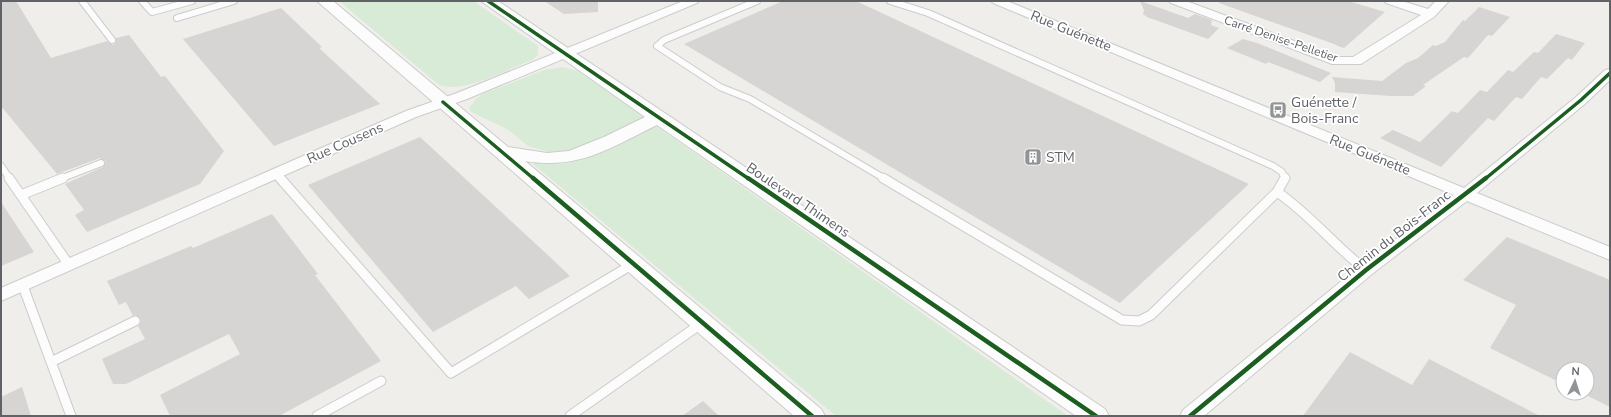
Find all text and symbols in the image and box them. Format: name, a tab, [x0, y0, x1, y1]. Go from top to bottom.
street label: Rue Guénette	[1028, 6, 1114, 56]
street label: Carré Denise-Pelletier	[1222, 12, 1341, 66]
place label: Guénette / Bois-Franc	[1291, 93, 1359, 128]
bus stop icon: Guénette / Bois-Franc	[1268, 100, 1288, 120]
street label: Rue Cousens	[304, 118, 386, 168]
street label: Rue Guénette	[1327, 130, 1413, 180]
building icon: STM	[1023, 147, 1043, 167]
place label: STM	[1046, 148, 1075, 167]
street label: Boulevard Thimens	[742, 158, 854, 242]
street label: Chemin du Bois-Franc	[1333, 185, 1455, 286]
north arrow	[1555, 361, 1595, 401]
text: N	[1571, 364, 1580, 379]

